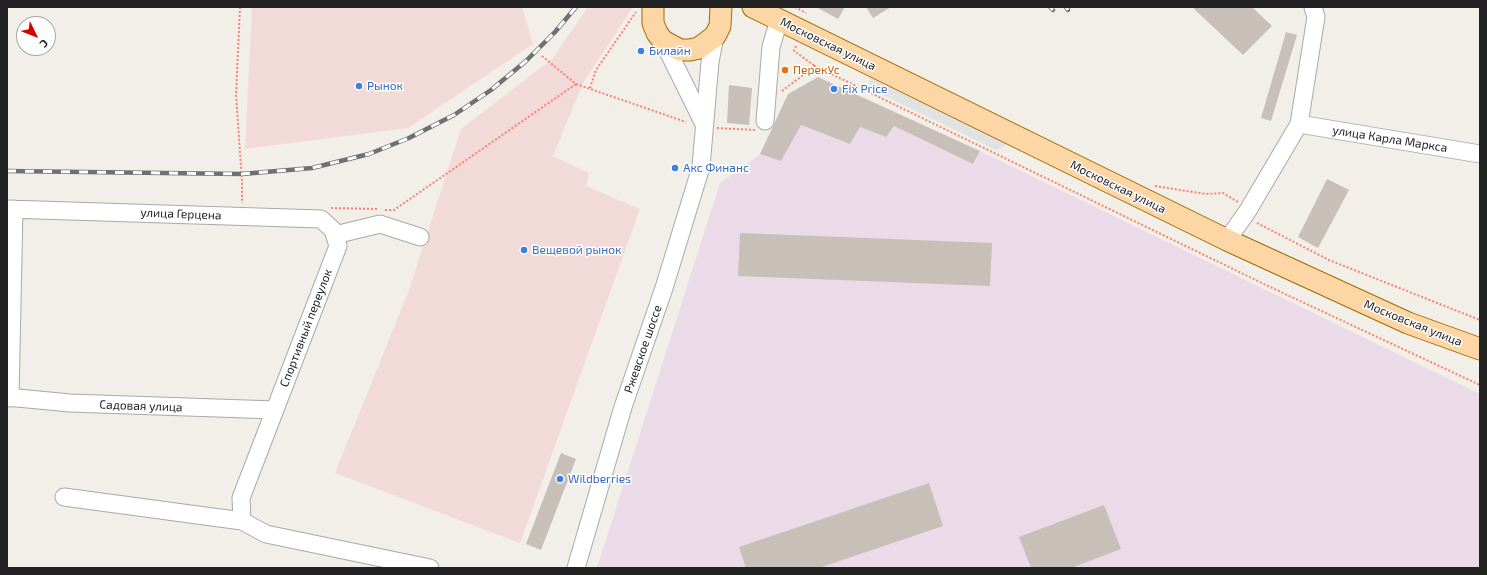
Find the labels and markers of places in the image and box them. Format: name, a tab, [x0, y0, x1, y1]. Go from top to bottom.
place label: Билайн	[649, 44, 691, 58]
marker: Билайн	[636, 46, 646, 56]
place label: ПерекУс	[793, 63, 840, 77]
marker: ПерекУс	[780, 65, 790, 75]
place label: Рынок	[367, 79, 403, 93]
marker: Рынок	[354, 81, 364, 91]
place label: Fix Price	[842, 82, 888, 96]
marker: Fix Price	[829, 84, 839, 94]
place label: Акс Финанс	[683, 161, 749, 175]
marker: Акс Финанс	[670, 163, 680, 173]
place label: Вещевой рынок	[532, 243, 621, 257]
marker: Вещевой рынок	[519, 245, 529, 255]
place label: Wildberries	[568, 472, 631, 486]
marker: Wildberries	[555, 474, 565, 484]

